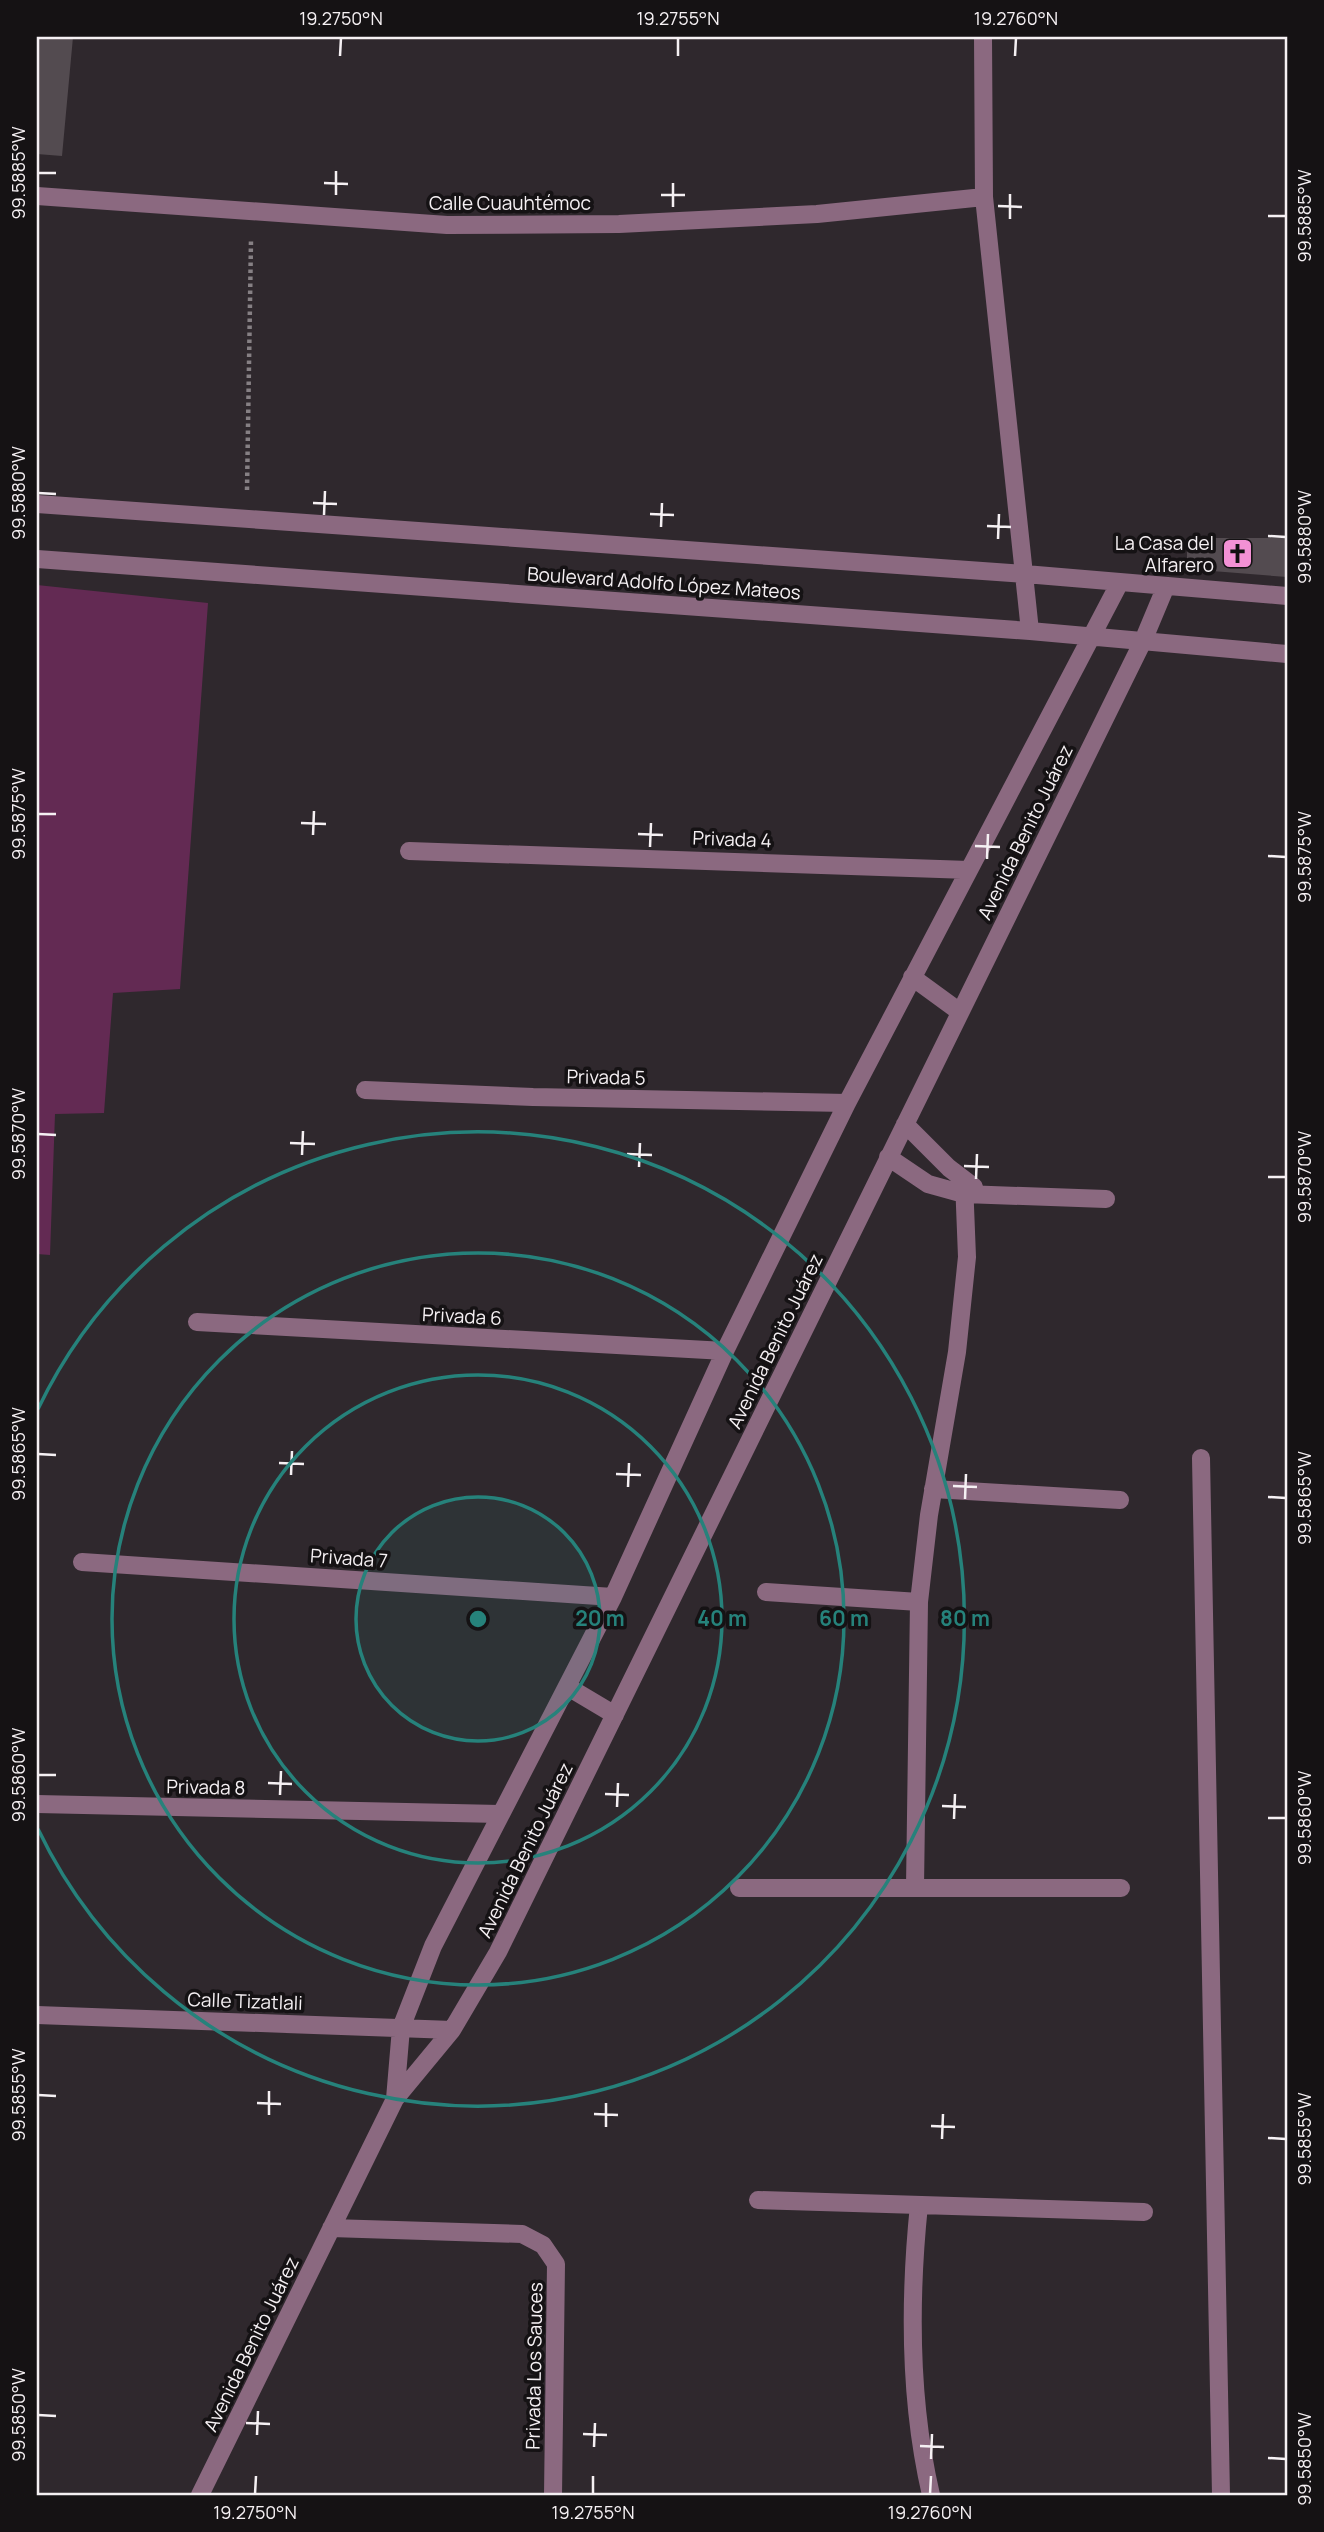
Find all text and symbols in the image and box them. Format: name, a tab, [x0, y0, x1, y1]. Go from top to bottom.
text: 19.2750°N	[299, 6, 383, 30]
text: 19.2755°N	[637, 6, 719, 30]
text: 19.2760°N	[974, 6, 1058, 30]
text: 99.5885°W	[6, 126, 30, 220]
text: 99.5885°W	[1292, 169, 1316, 263]
street label: Calle Cuauhtémoc	[429, 190, 591, 216]
text: 99.5880°W	[6, 446, 30, 540]
text: 99.5880°W	[1292, 490, 1316, 584]
place label: La Casa del Alfarero	[1115, 530, 1214, 578]
church icon: La Casa del Alfarero	[1220, 537, 1254, 571]
street label: Boulevard Adolfo López Mateos	[526, 560, 802, 606]
street label: Avenida Benito Juárez	[971, 740, 1079, 924]
text: 99.5875°W	[6, 768, 30, 860]
text: 99.5875°W	[1292, 811, 1316, 903]
street label: Privada 4	[692, 825, 772, 853]
street label: Privada 5	[566, 1063, 646, 1091]
text: 99.5870°W	[6, 1088, 30, 1180]
text: 99.5870°W	[1292, 1131, 1316, 1223]
street label: Avenida Benito Juárez	[721, 1249, 829, 1433]
street label: Privada 6	[421, 1301, 503, 1331]
text: 99.5865°W	[6, 1407, 30, 1501]
text: 99.5865°W	[1292, 1451, 1316, 1545]
street label: Privada 7	[309, 1542, 389, 1574]
text: 20 m	[575, 1604, 625, 1632]
text: 40 m	[697, 1604, 747, 1632]
text: 60 m	[819, 1604, 869, 1632]
text: 80 m	[940, 1604, 990, 1632]
centre of rings	[466, 1607, 490, 1631]
text: 99.5860°W	[6, 1728, 30, 1822]
street label: Avenida Benito Juárez	[471, 1758, 579, 1942]
text: 99.5860°W	[1292, 1771, 1316, 1865]
street label: Privada 8	[166, 1773, 246, 1801]
street label: Calle Tizatlali	[187, 1986, 303, 2016]
text: 99.5855°W	[6, 2048, 30, 2142]
text: 99.5855°W	[1292, 2092, 1316, 2186]
street label: Avenida Benito Juárez	[197, 2252, 305, 2436]
street label: Privada Los Sauces	[520, 2282, 548, 2450]
text: 99.5850°W	[6, 2368, 30, 2462]
text: 99.5850°W	[1292, 2412, 1316, 2506]
text: 19.2750°N	[213, 2500, 297, 2524]
text: 19.2755°N	[552, 2500, 634, 2524]
text: 19.2760°N	[888, 2500, 972, 2524]

